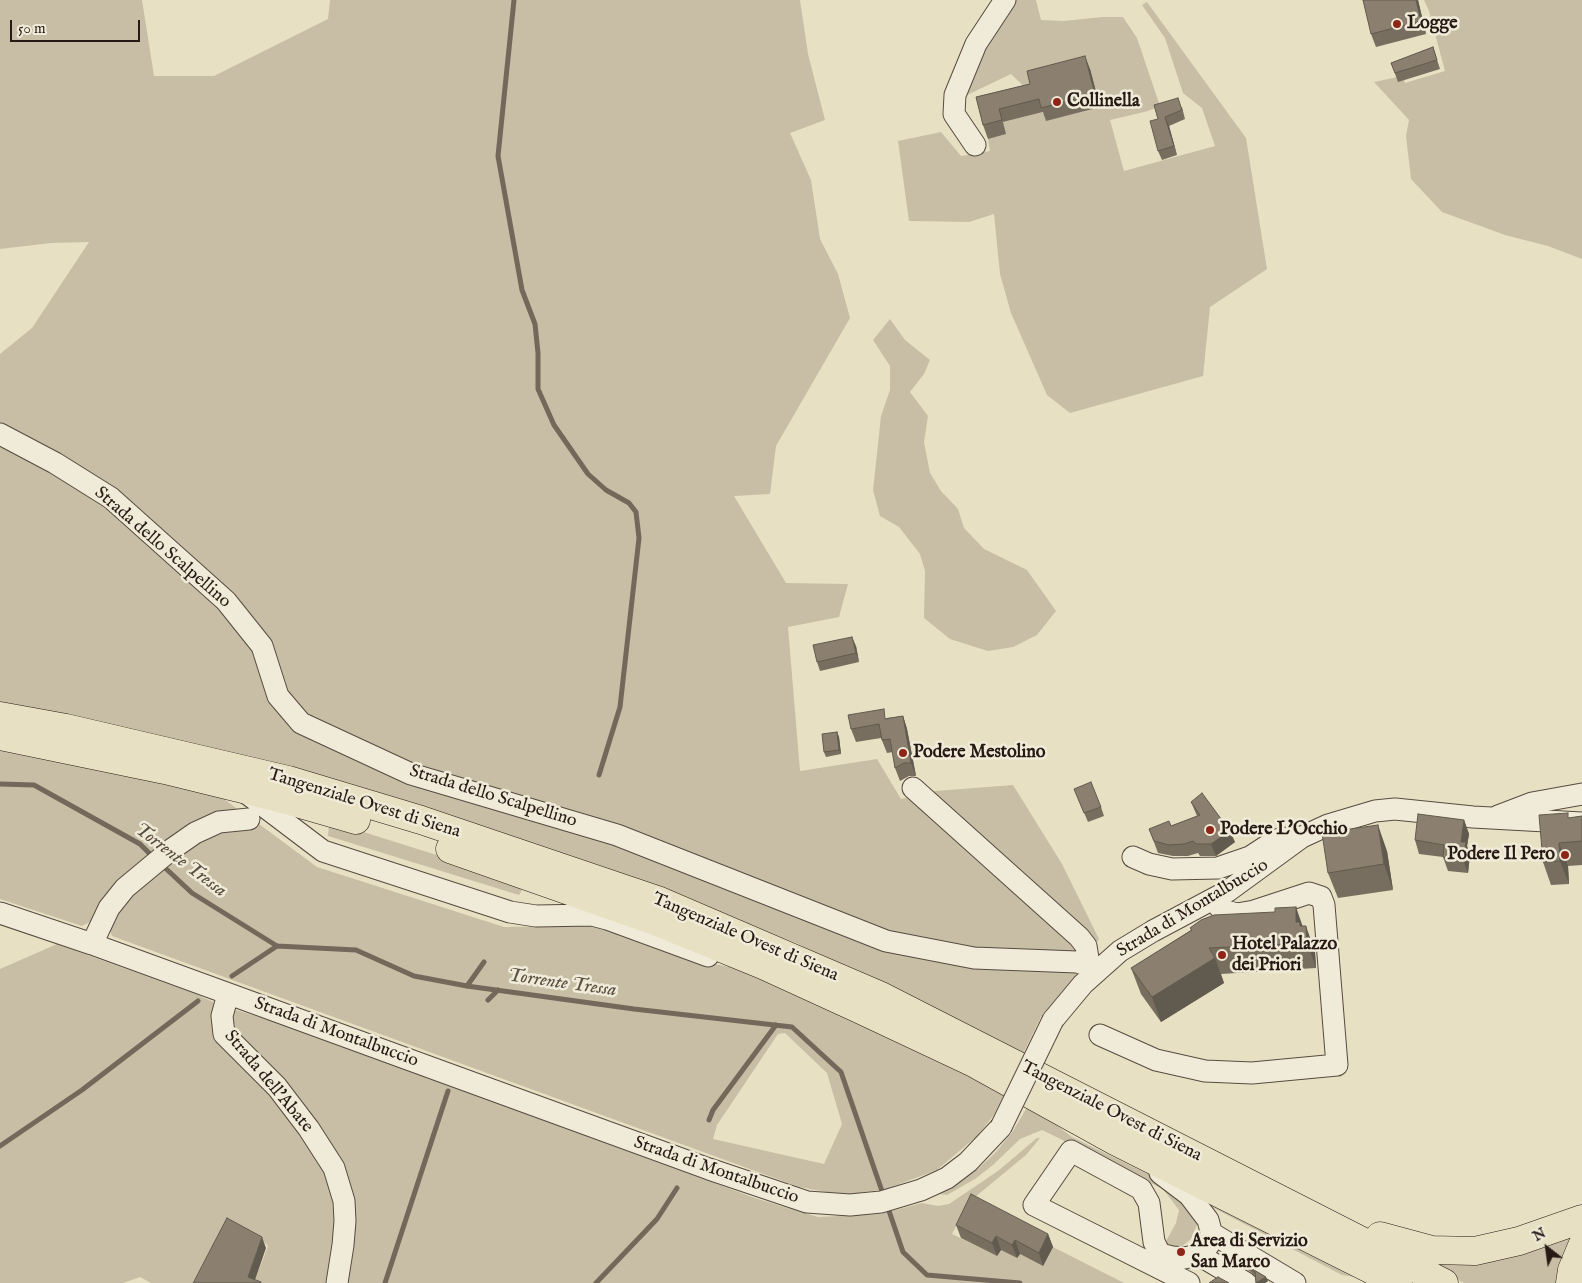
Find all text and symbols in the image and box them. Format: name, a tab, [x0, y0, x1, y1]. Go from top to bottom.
scale bar	[12, 10, 142, 42]
place label: Logge	[1407, 13, 1457, 35]
marker: Logge	[1391, 18, 1403, 30]
text: 50 m	[18, 19, 46, 38]
place label: Collinella	[1067, 91, 1140, 113]
marker: Collinella	[1051, 96, 1063, 108]
street label: Strada dello Scalpellino	[89, 483, 235, 613]
place label: Podere Mestolino	[913, 742, 1046, 764]
marker: Podere Mestolino	[897, 747, 909, 759]
street label: Strada dello Scalpellino	[407, 761, 579, 833]
street label: Tangenziale Ovest di Siena	[265, 764, 463, 844]
water label: Torrente Tressa	[130, 819, 230, 903]
place label: Podere L'Occhio	[1220, 819, 1347, 841]
marker: Podere L'Occhio	[1204, 824, 1216, 836]
place label: Podere Il Pero	[1447, 844, 1555, 866]
marker: Podere Il Pero	[1559, 849, 1571, 861]
street label: Strada di Montalbuccio	[1113, 855, 1273, 963]
street label: Tangenziale Ovest di Siena	[649, 889, 841, 987]
place label: Hotel Palazzo dei Priori	[1232, 934, 1337, 976]
marker: Hotel Palazzo dei Priori	[1216, 949, 1228, 961]
water label: Torrente Tressa	[506, 965, 618, 1003]
street label: Strada di Montalbuccio	[251, 993, 421, 1073]
street label: Strada dell'Abate	[219, 1026, 317, 1138]
street label: Tangenziale Ovest di Siena	[1017, 1057, 1205, 1167]
street label: Strada di Montalbuccio	[631, 1133, 801, 1209]
north arrow	[1522, 1223, 1572, 1273]
text: N	[1530, 1224, 1549, 1246]
place label: Area di Servizio San Marco	[1191, 1231, 1308, 1274]
marker: Area di Servizio San Marco	[1175, 1246, 1187, 1258]

